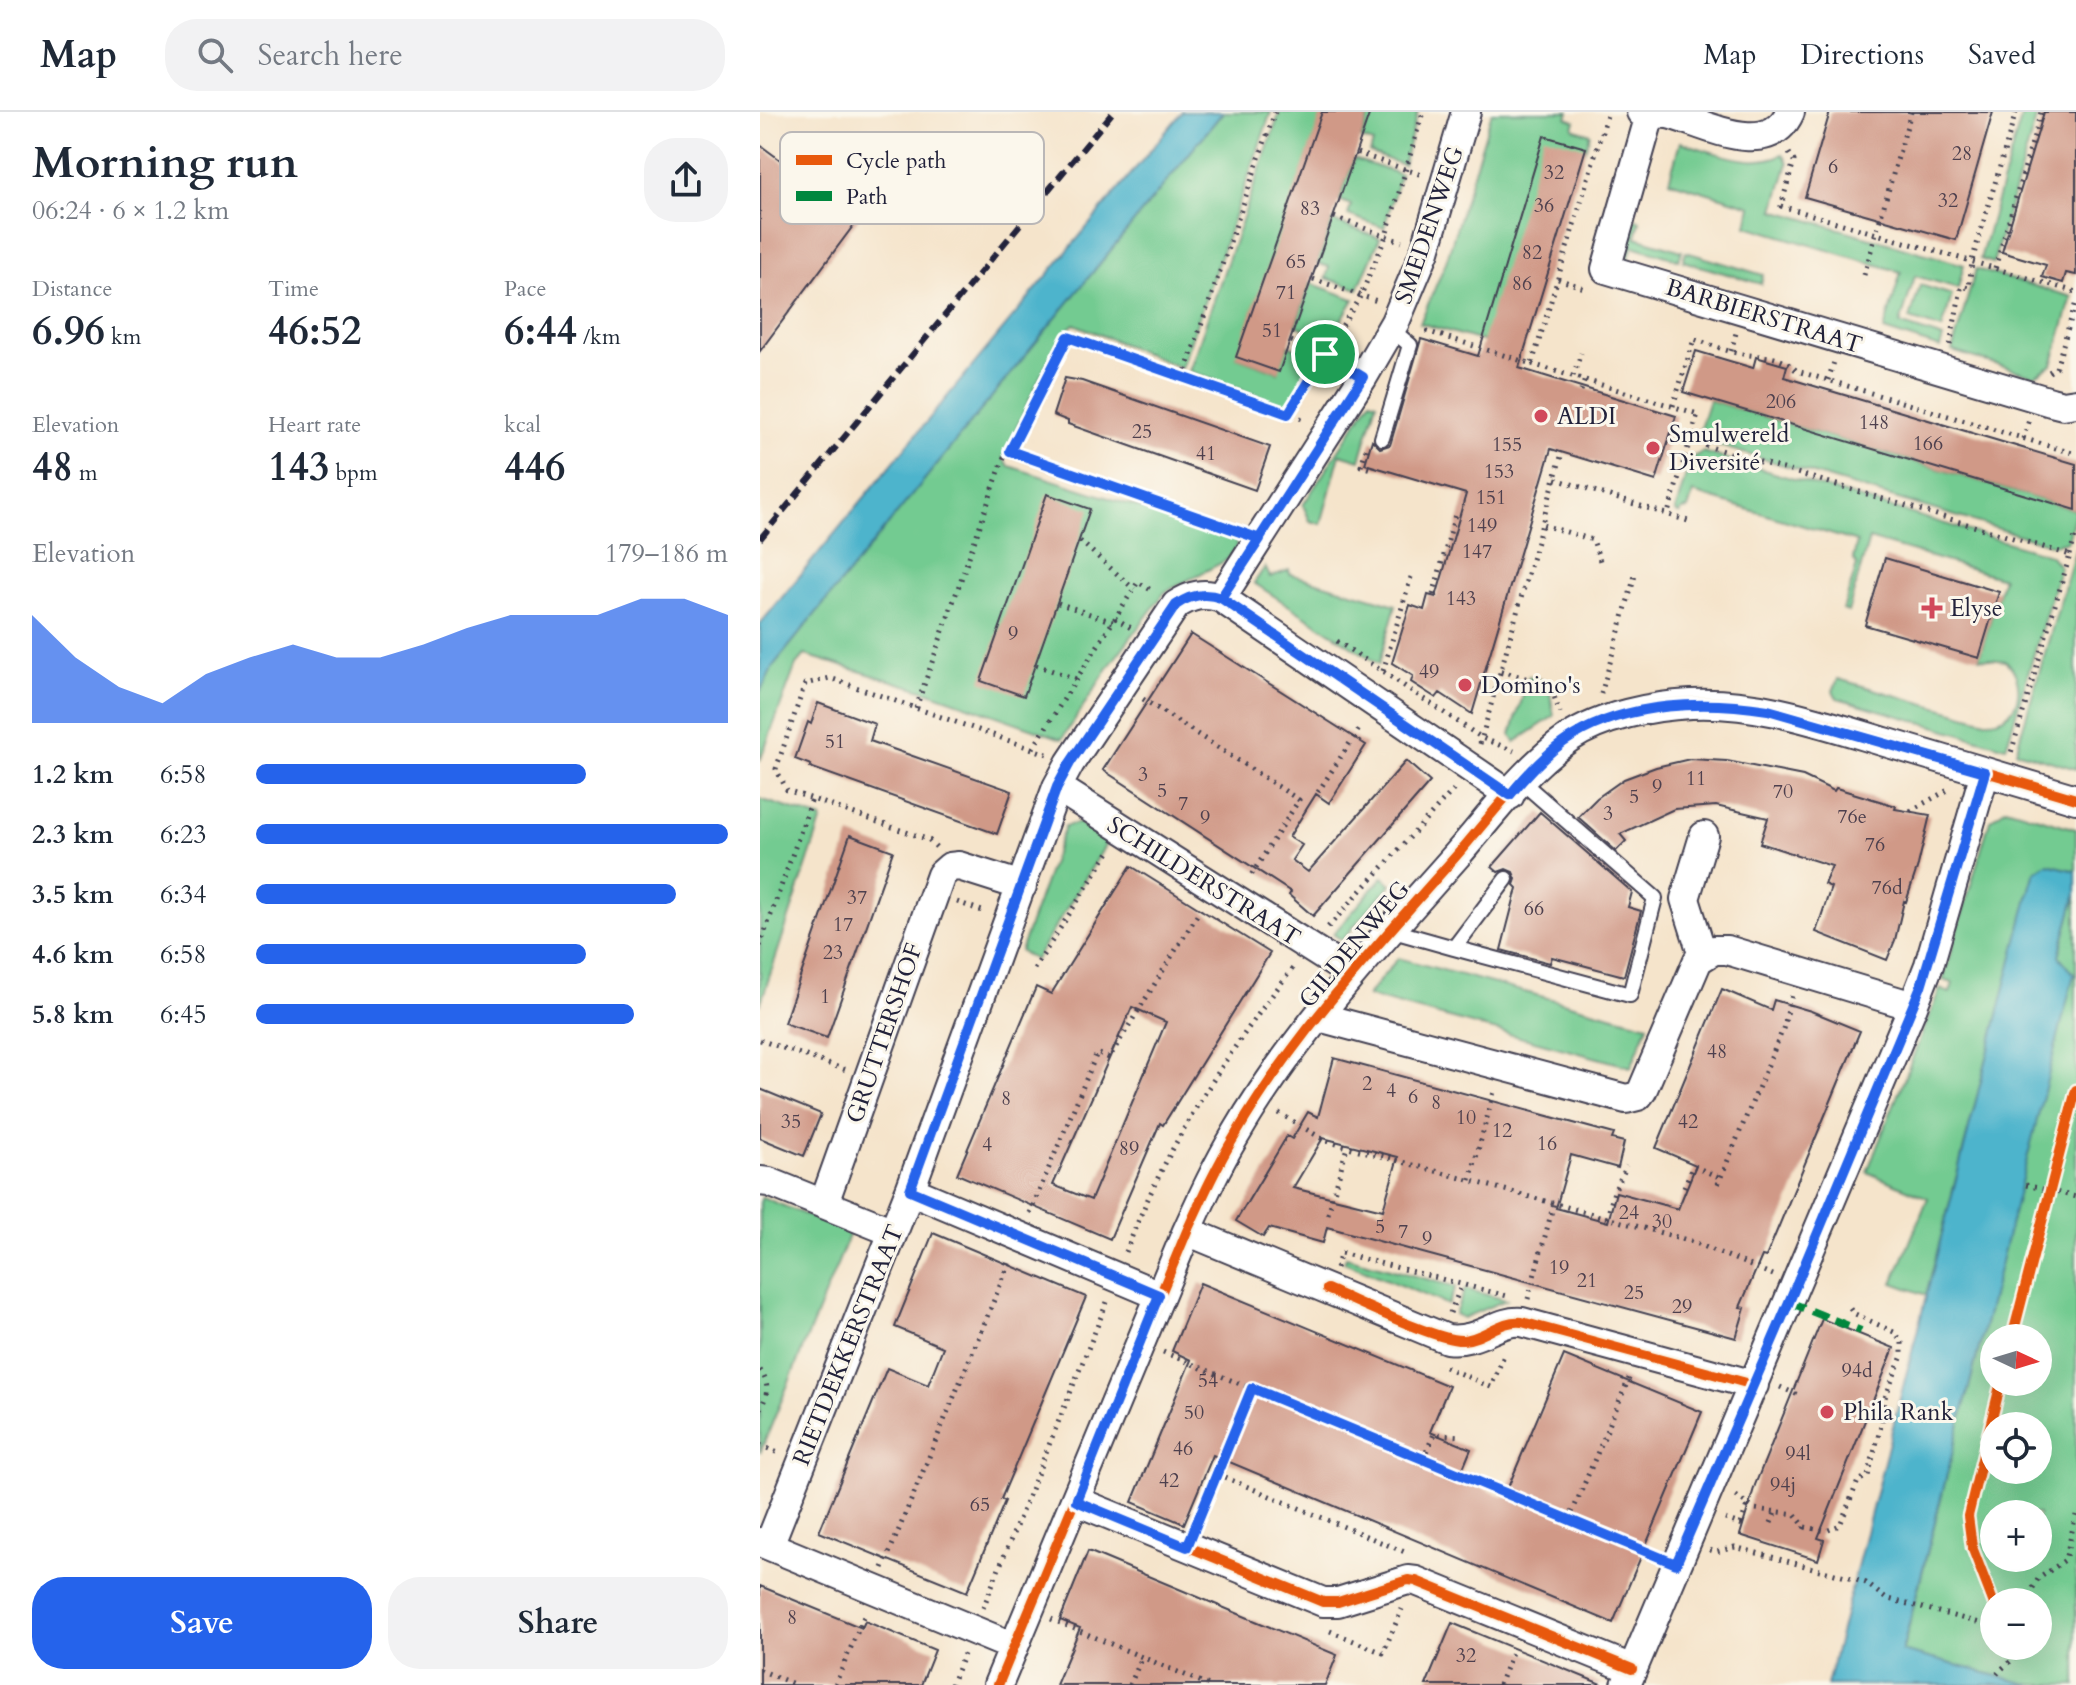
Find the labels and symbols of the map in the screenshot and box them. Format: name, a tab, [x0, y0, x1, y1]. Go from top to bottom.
legend	[780, 132, 1044, 224]
house number: 28	[1952, 140, 1972, 167]
street label: SMEDENWEG	[1387, 142, 1472, 308]
text: Cycle path	[846, 146, 946, 176]
house number: 6	[1828, 153, 1838, 180]
house number: 32	[1544, 159, 1564, 186]
text: Path	[846, 182, 888, 212]
house number: 32	[1938, 187, 1958, 214]
house number: 36	[1534, 192, 1554, 219]
house number: 83	[1300, 195, 1320, 222]
house number: 82	[1522, 239, 1542, 266]
house number: 65	[1286, 248, 1306, 275]
house number: 86	[1512, 270, 1532, 297]
street label: BARBIERSTRAAT	[1662, 271, 1866, 362]
house number: 71	[1276, 279, 1296, 306]
house number: 51	[1262, 317, 1282, 344]
pin	[1291, 320, 1359, 388]
house number: 206	[1766, 388, 1796, 415]
place label: ALDI	[1557, 400, 1616, 433]
marker: ALDI	[1532, 407, 1550, 425]
house number: 148	[1859, 409, 1889, 436]
house number: 25	[1132, 418, 1152, 445]
place label: Smulwereld Diversité	[1669, 418, 1789, 479]
house number: 166	[1913, 430, 1943, 457]
house number: 155	[1492, 431, 1522, 458]
marker: Smulwereld Diversité	[1644, 439, 1662, 457]
house number: 41	[1196, 440, 1216, 467]
house number: 153	[1484, 458, 1514, 485]
house number: 151	[1476, 484, 1506, 511]
house number: 149	[1467, 512, 1497, 539]
house number: 147	[1462, 538, 1492, 565]
house number: 143	[1446, 585, 1476, 612]
place label: Elyse	[1950, 592, 2003, 625]
marker: Elyse	[1921, 597, 1943, 619]
house number: 9	[1008, 620, 1018, 647]
house number: 49	[1419, 658, 1439, 685]
place label: Domino's	[1481, 669, 1581, 702]
marker: Domino's	[1456, 676, 1474, 694]
house number: 51	[825, 728, 845, 755]
house number: 3	[1138, 761, 1148, 788]
house number: 11	[1686, 765, 1706, 792]
house number: 9	[1652, 773, 1662, 800]
house number: 5	[1157, 777, 1167, 804]
house number: 70	[1773, 778, 1793, 805]
house number: 5	[1629, 783, 1639, 810]
house number: 7	[1178, 790, 1188, 817]
house number: 3	[1603, 800, 1613, 827]
house number: 76e	[1837, 803, 1867, 830]
house number: 9	[1200, 804, 1210, 831]
street label: SCHILDERSTRAAT	[1101, 809, 1307, 954]
house number: 76	[1865, 831, 1885, 858]
street label: GILDENWEG	[1291, 874, 1417, 1015]
house number: 76d	[1871, 874, 1903, 901]
house number: 37	[847, 884, 867, 911]
house number: 66	[1524, 895, 1544, 922]
house number: 17	[833, 911, 853, 938]
house number: 23	[823, 939, 843, 966]
street label: GRUTTERSHOF	[838, 939, 931, 1128]
house number: 1	[820, 983, 830, 1010]
house number: 48	[1707, 1038, 1727, 1065]
house number: 2	[1362, 1070, 1372, 1097]
house number: 4	[1386, 1077, 1396, 1104]
house number: 6	[1408, 1083, 1418, 1110]
house number: 8	[1001, 1085, 1011, 1112]
house number: 8	[1431, 1089, 1441, 1116]
house number: 10	[1456, 1104, 1476, 1131]
house number: 35	[781, 1108, 801, 1135]
house number: 42	[1678, 1108, 1698, 1135]
house number: 12	[1492, 1117, 1512, 1144]
house number: 16	[1537, 1130, 1557, 1157]
house number: 4	[982, 1131, 992, 1158]
house number: 89	[1119, 1135, 1139, 1162]
house number: 24	[1619, 1199, 1639, 1226]
house number: 30	[1652, 1208, 1672, 1235]
house number: 5	[1375, 1213, 1385, 1240]
house number: 7	[1398, 1218, 1408, 1245]
street label: RIETDEKKERSTRAAT	[785, 1220, 912, 1470]
house number: 9	[1422, 1225, 1432, 1252]
house number: 19	[1549, 1254, 1569, 1281]
house number: 21	[1577, 1267, 1597, 1294]
house number: 25	[1624, 1279, 1644, 1306]
house number: 29	[1672, 1293, 1692, 1320]
north arrow	[1980, 1324, 2052, 1396]
house number: 94d	[1841, 1357, 1873, 1384]
house number: 54	[1198, 1367, 1218, 1394]
place label: Phila Rank	[1843, 1396, 1954, 1429]
house number: 50	[1184, 1399, 1204, 1426]
marker: Phila Rank	[1818, 1403, 1836, 1421]
house number: 46	[1173, 1435, 1193, 1462]
house number: 94l	[1785, 1440, 1811, 1467]
house number: 42	[1159, 1467, 1179, 1494]
house number: 94j	[1770, 1471, 1796, 1498]
house number: 65	[970, 1491, 990, 1518]
house number: 8	[787, 1604, 797, 1631]
house number: 32	[1456, 1642, 1476, 1669]

